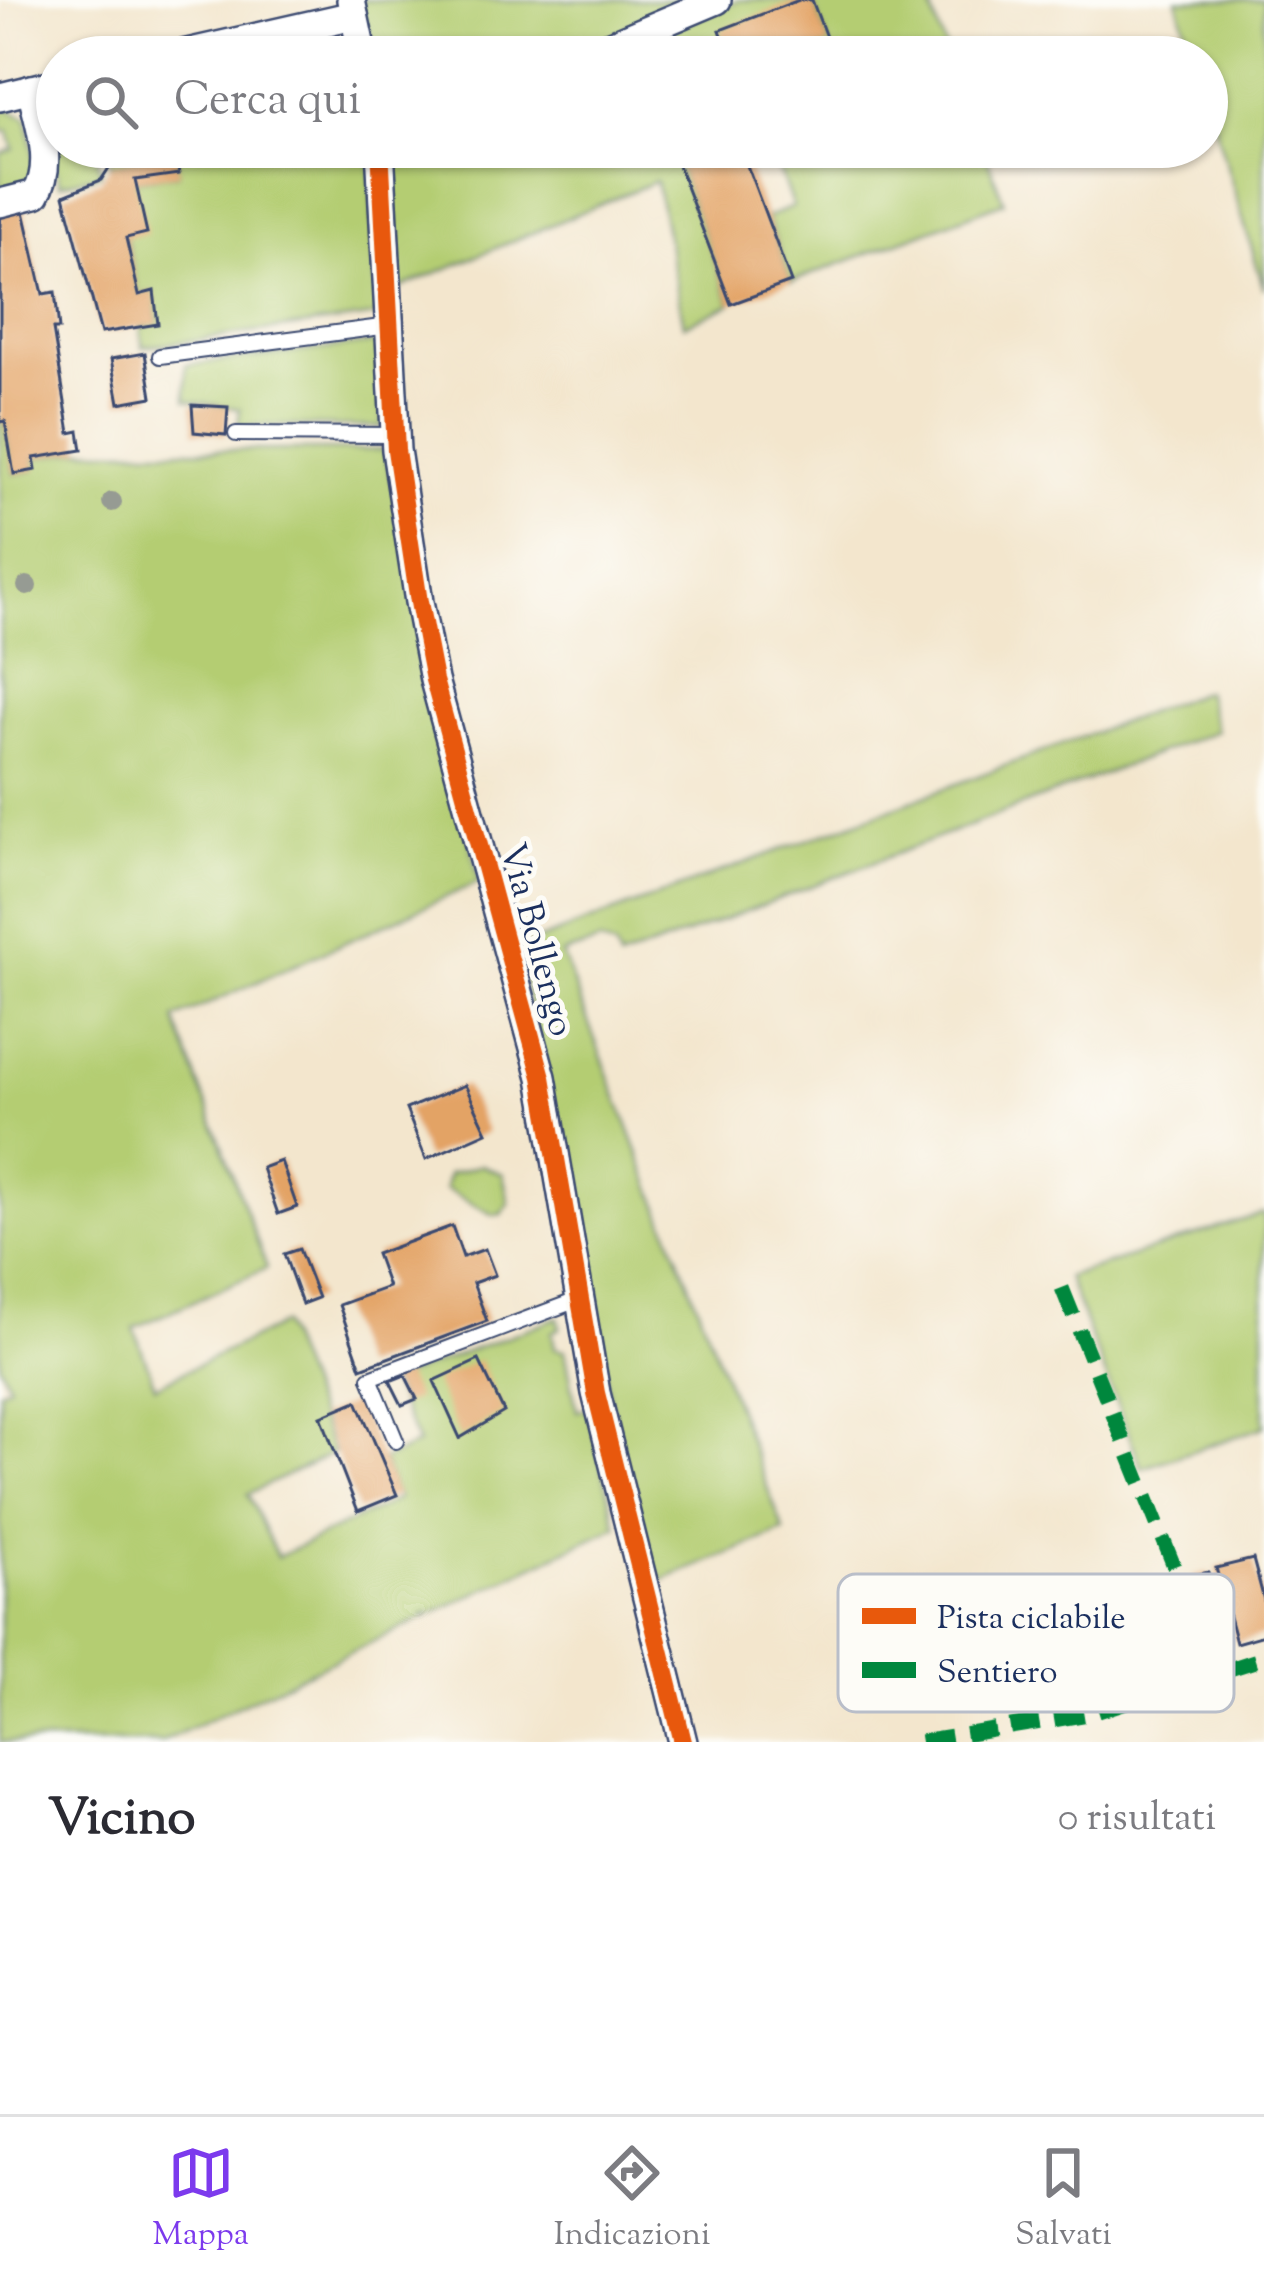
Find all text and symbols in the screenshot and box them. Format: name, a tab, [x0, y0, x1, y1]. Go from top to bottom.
search box	[36, 36, 1228, 168]
icon: search	[78, 69, 144, 135]
text: Cerca qui	[174, 70, 361, 135]
street label: Via Bollengo	[484, 838, 586, 1042]
legend	[838, 1574, 1234, 1712]
text: Pista ciclabile	[937, 1596, 1126, 1644]
text: Sentiero	[937, 1650, 1058, 1698]
text: Vicino	[48, 1784, 195, 1857]
text: 0 risultati	[1058, 1792, 1216, 1848]
tab: Mappa	[152, 2140, 249, 2260]
tab: Indicazioni	[554, 2140, 710, 2260]
tab: Salvati	[1015, 2140, 1112, 2260]

